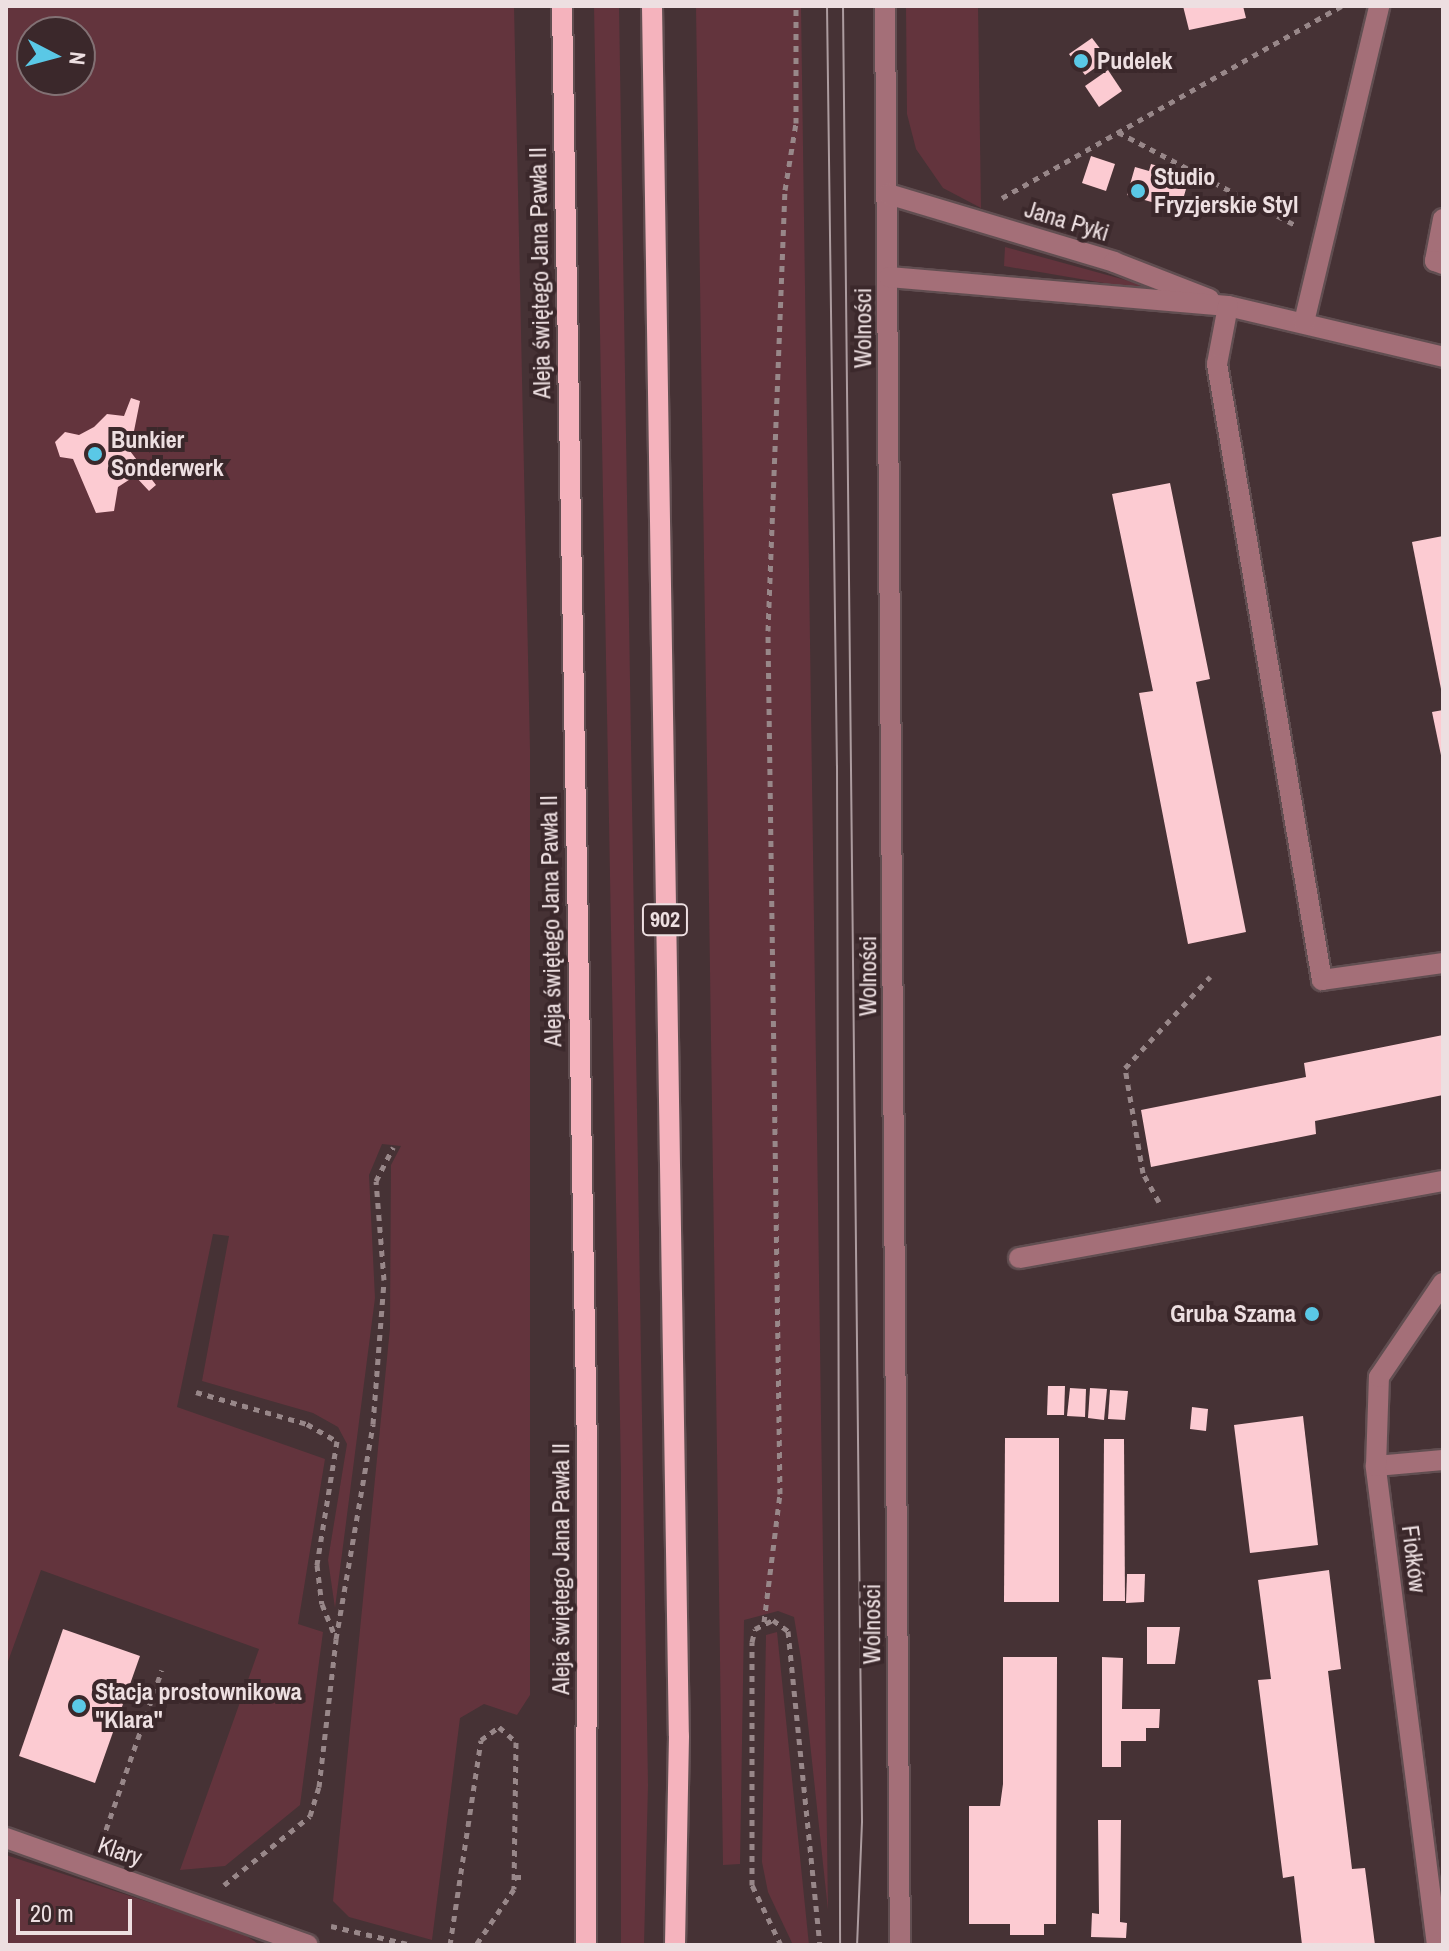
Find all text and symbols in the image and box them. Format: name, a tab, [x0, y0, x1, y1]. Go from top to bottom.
north arrow	[16, 16, 96, 96]
place label: Pudelek	[1097, 47, 1172, 75]
text: N	[62, 50, 93, 66]
marker: Pudelek	[1072, 52, 1090, 70]
street label: Aleja świętego Jana Pawła II	[523, 147, 557, 399]
place label: Studio Fryzjerskie Styl	[1154, 163, 1298, 219]
marker: Studio Fryzjerskie Styl	[1129, 182, 1147, 200]
street label: Jana Pyki	[1021, 195, 1113, 247]
street label: Wolności	[849, 288, 877, 368]
place label: Bunkier Sonderwerk	[111, 426, 224, 482]
marker: Bunkier Sonderwerk	[86, 445, 104, 463]
street label: Aleja świętego Jana Pawła II	[534, 795, 568, 1047]
road number: 902	[641, 902, 689, 938]
street label: Wolności	[854, 936, 882, 1016]
place label: Gruba Szama	[1170, 1300, 1296, 1328]
marker: Gruba Szama	[1303, 1305, 1321, 1323]
street label: Aleja świętego Jana Pawła II	[547, 1443, 575, 1695]
street label: Fiołków	[1396, 1524, 1432, 1594]
street label: Wolności	[858, 1584, 886, 1664]
place label: Stacja prostownikowa "Klara"	[95, 1678, 302, 1734]
marker: Stacja prostownikowa "Klara"	[70, 1697, 88, 1715]
street label: Klary	[94, 1830, 146, 1872]
scale bar	[20, 1883, 136, 1933]
text: 20 m	[30, 1897, 74, 1929]

